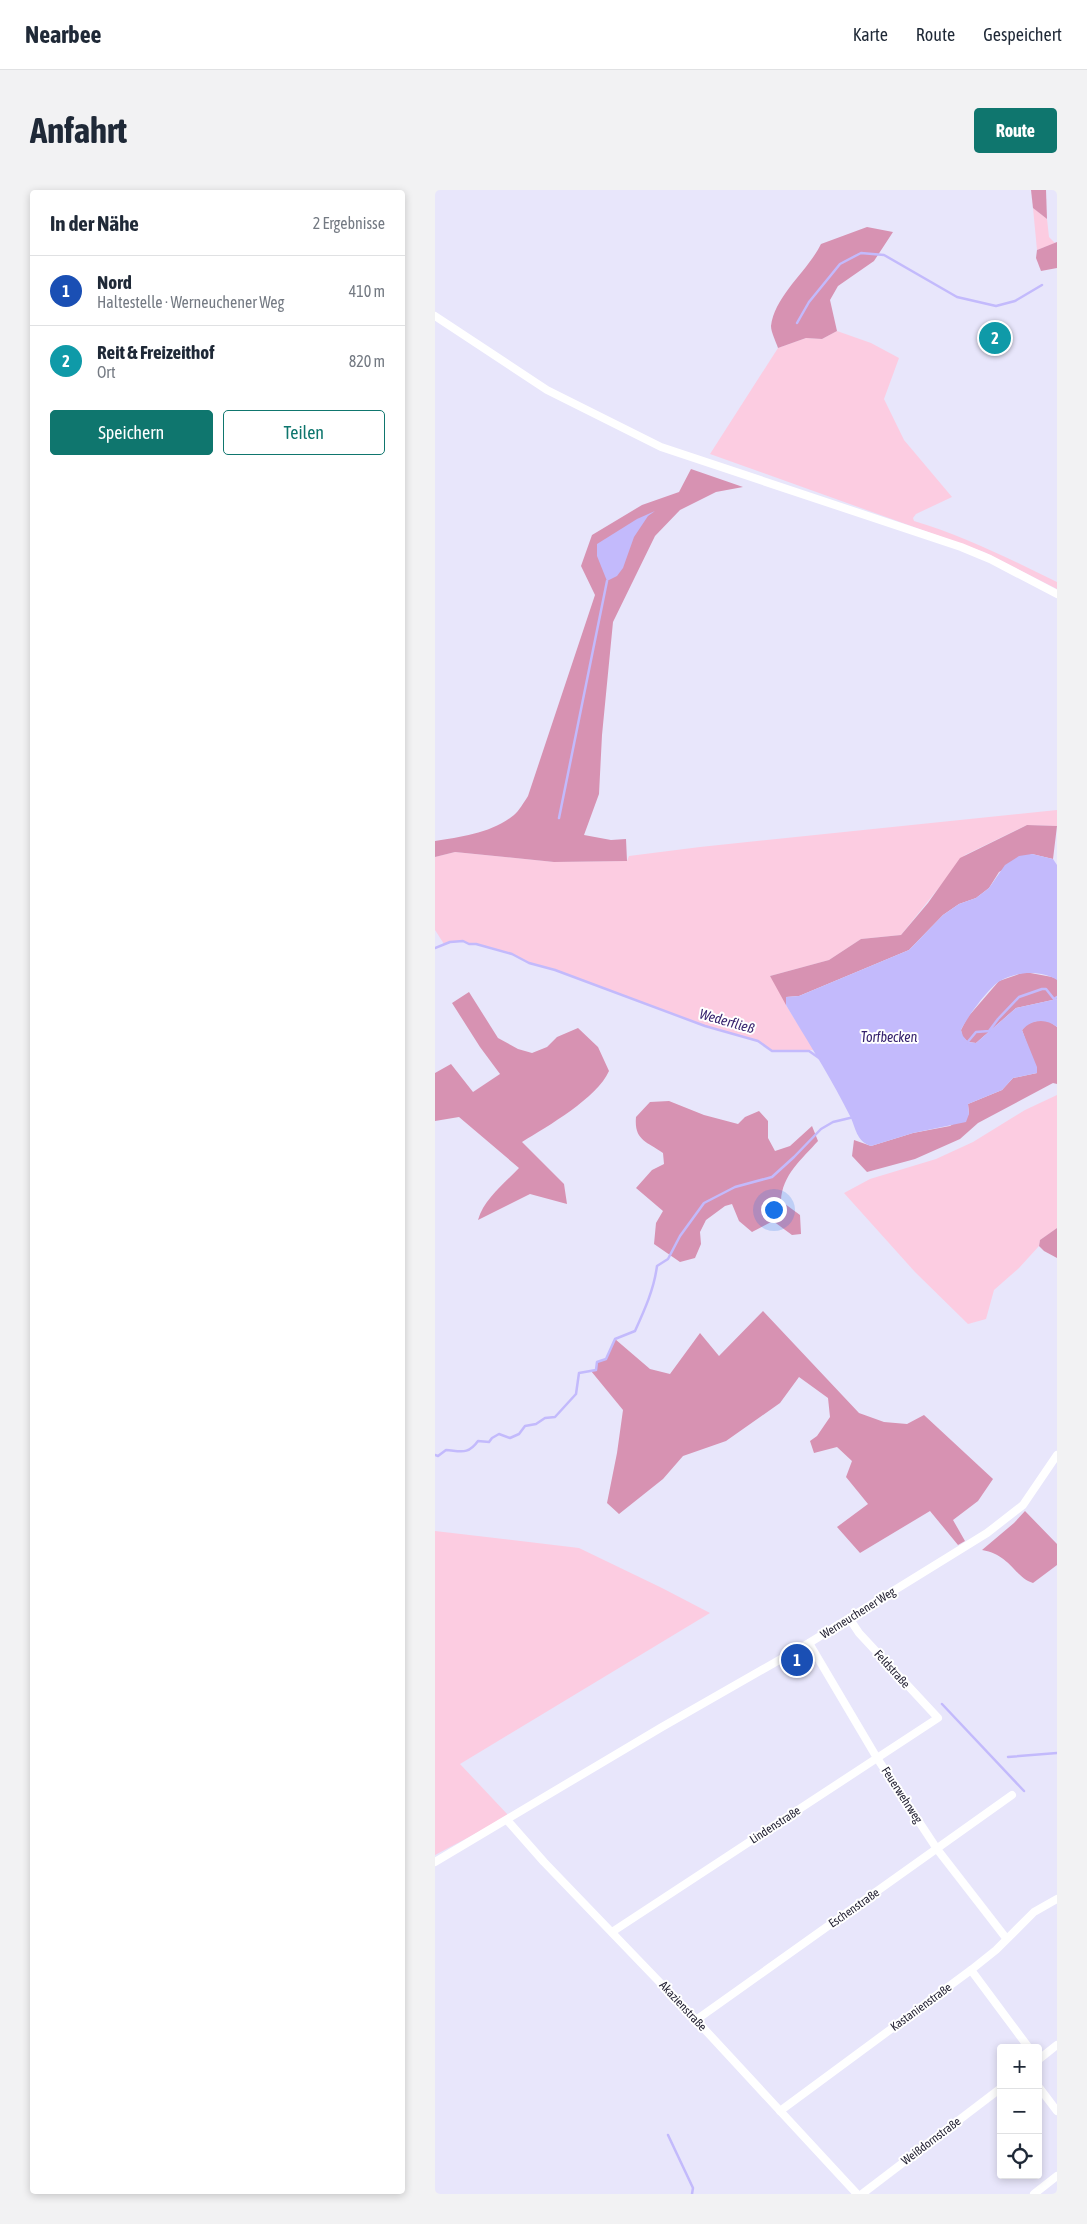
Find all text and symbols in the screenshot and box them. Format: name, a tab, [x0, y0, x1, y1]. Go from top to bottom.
text: Nearbee	[25, 21, 101, 48]
text: Karte	[853, 24, 888, 45]
text: Route	[916, 24, 955, 45]
text: Gespeichert	[983, 24, 1062, 45]
button: Route	[974, 108, 1057, 153]
text: Anfahrt	[30, 110, 127, 150]
text: In der Nähe	[50, 211, 139, 235]
text: 2 Ergebnisse	[313, 214, 385, 232]
text: Nord	[97, 271, 132, 293]
text: 1	[62, 282, 70, 300]
text: 410 m	[349, 282, 385, 300]
text: Haltestelle · Werneuchener Weg	[97, 293, 284, 311]
pin: 2	[979, 319, 1011, 357]
text: Reit & Freizeithof	[97, 341, 214, 363]
text: 2	[62, 352, 70, 370]
text: 820 m	[349, 352, 385, 370]
text: Ort	[97, 363, 116, 381]
button: Speichern	[50, 410, 213, 455]
button: Teilen	[223, 410, 385, 455]
water label: Wederfließ	[698, 1006, 757, 1037]
water label: Torfbecken	[861, 1029, 918, 1045]
your location	[761, 1197, 787, 1223]
street label: Werneuchener Weg	[818, 1584, 899, 1642]
pin: 1	[781, 1641, 813, 1679]
street label: Feldstraße	[871, 1647, 913, 1691]
street label: Feuerwehrweg	[879, 1764, 926, 1826]
street label: Lindenstraße	[747, 1803, 803, 1847]
street label: Eschenstraße	[826, 1885, 882, 1931]
street label: Akazienstraße	[656, 1978, 710, 2034]
street label: Kastanienstraße	[888, 1980, 954, 2034]
map controls	[997, 2044, 1042, 2179]
button: +	[997, 2044, 1042, 2089]
button: −	[997, 2089, 1042, 2134]
street label: Weißdornstraße	[899, 2114, 963, 2168]
button: locate	[997, 2134, 1042, 2179]

